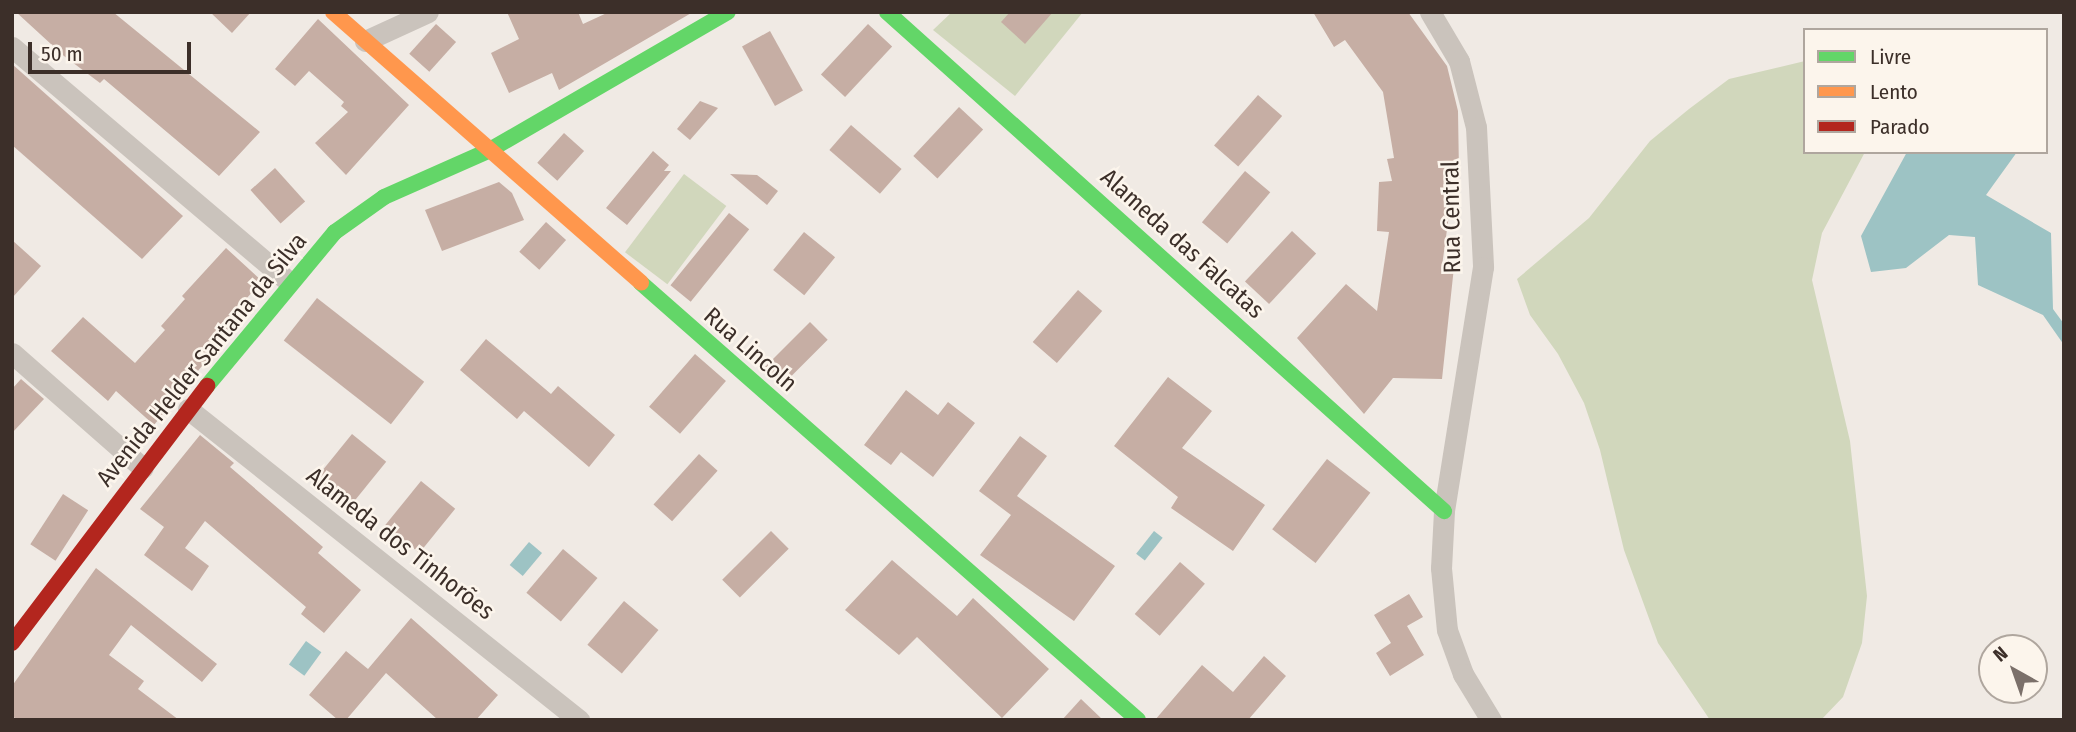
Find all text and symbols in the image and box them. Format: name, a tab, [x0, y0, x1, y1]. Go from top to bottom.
scale bar	[32, 28, 194, 72]
legend	[1803, 28, 2048, 154]
text: 50 m	[41, 41, 83, 67]
text: Livre	[1870, 44, 1911, 70]
text: Lento	[1870, 79, 1918, 105]
text: Parado	[1870, 114, 1929, 140]
street label: Rua Central	[1437, 160, 1467, 274]
street label: Alameda das Falcatas	[1094, 163, 1270, 325]
street label: Avenida Helder Santana da Silva	[91, 228, 313, 492]
street label: Rua Lincoln	[698, 302, 802, 398]
street label: Alameda dos Tinhorões	[300, 462, 500, 626]
north arrow	[1978, 634, 2048, 704]
text: N	[1989, 642, 2012, 667]

